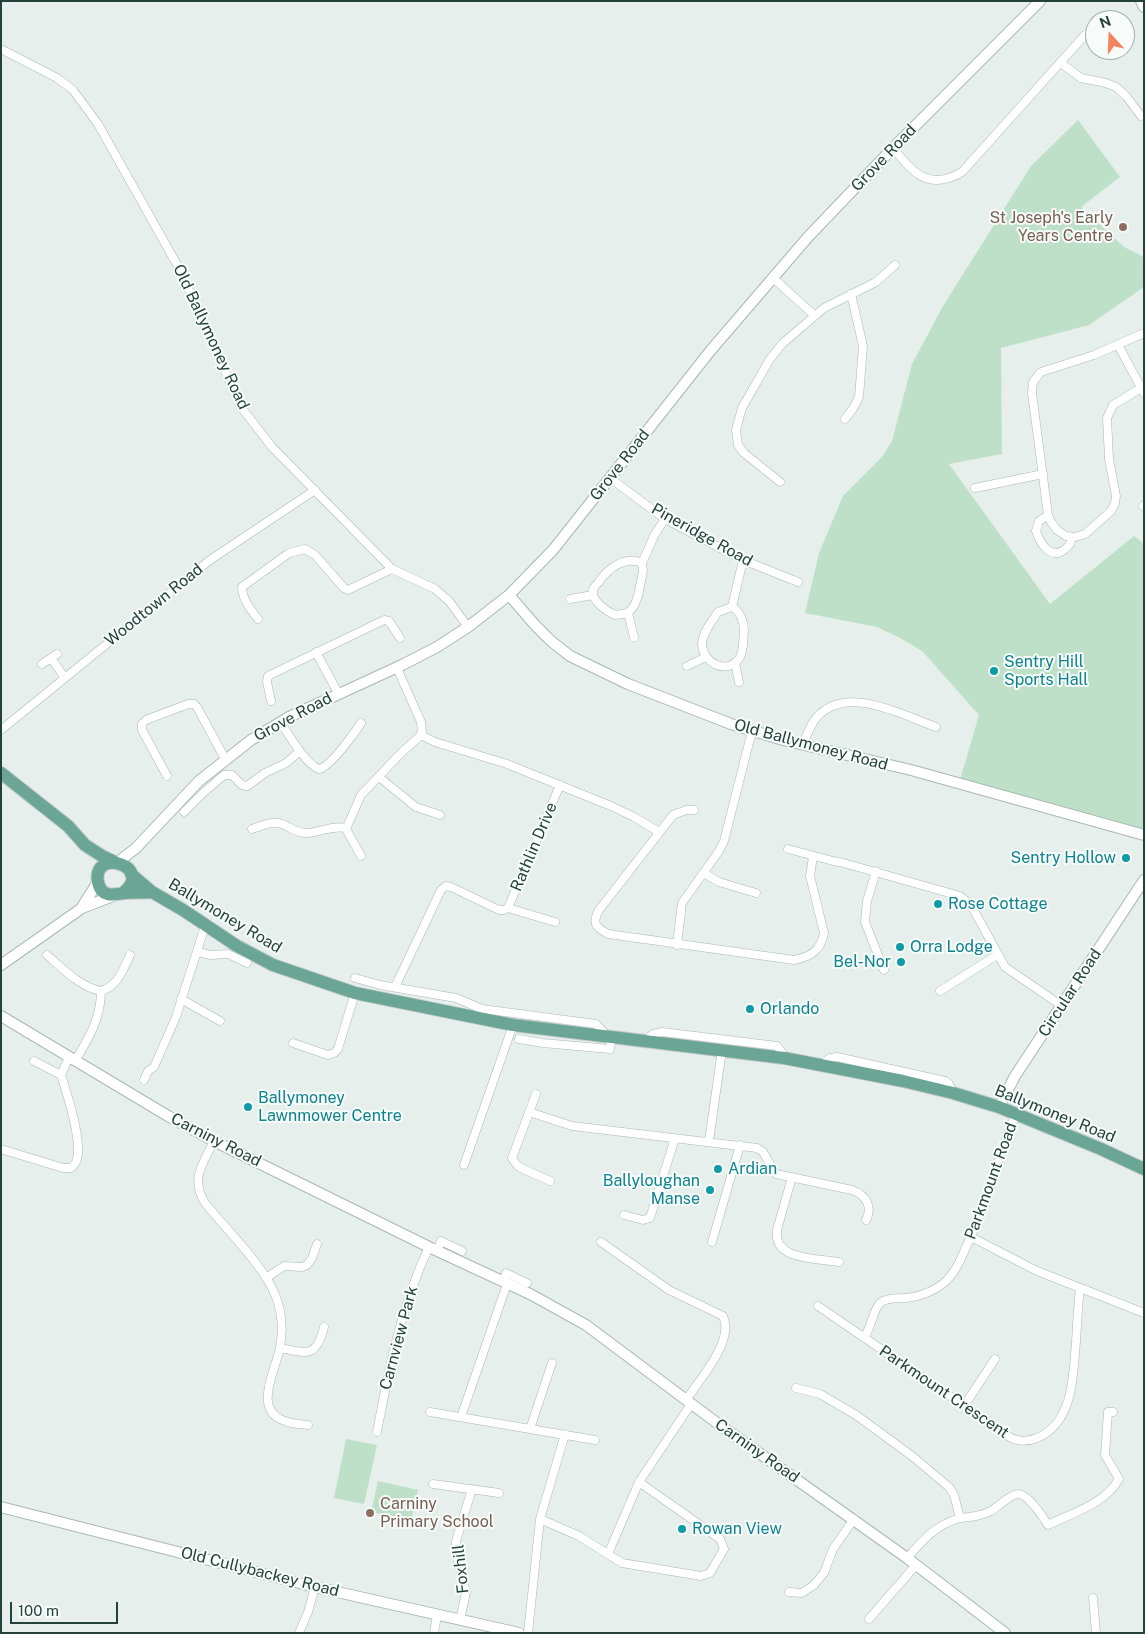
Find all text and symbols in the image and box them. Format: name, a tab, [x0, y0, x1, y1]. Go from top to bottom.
north arrow	[1085, 10, 1135, 60]
text: N	[1097, 12, 1113, 31]
street label: Grove Road	[847, 121, 921, 195]
place label: St Joseph's Early Years Centre	[989, 208, 1113, 246]
marker: St Joseph's Early Years Centre	[1117, 221, 1129, 233]
street label: Old Ballymoney Road	[169, 261, 253, 413]
street label: Grove Road	[586, 425, 654, 505]
street label: Pineridge Road	[648, 499, 756, 571]
street label: Woodtown Road	[101, 560, 207, 650]
place label: Sentry Hill Sports Hall	[1004, 652, 1088, 690]
marker: Sentry Hill Sports Hall	[988, 665, 1000, 677]
street label: Grove Road	[251, 688, 335, 746]
street label: Old Ballymoney Road	[732, 715, 890, 775]
street label: Rathlin Drive	[507, 800, 561, 894]
place label: Sentry Hollow	[1011, 848, 1116, 868]
marker: Sentry Hollow	[1120, 852, 1132, 864]
street label: Ballymoney Road	[165, 875, 285, 957]
place label: Rose Cottage	[948, 894, 1047, 914]
marker: Rose Cottage	[932, 898, 944, 910]
place label: Orra Lodge	[910, 937, 993, 957]
marker: Orra Lodge	[894, 941, 906, 953]
street label: Circular Road	[1034, 945, 1106, 1041]
place label: Bel-Nor	[833, 952, 891, 972]
marker: Bel-Nor	[895, 956, 907, 968]
place label: Orlando	[760, 999, 819, 1019]
marker: Orlando	[744, 1003, 756, 1015]
street label: Ballymoney Road	[992, 1081, 1118, 1147]
place label: Ballymoney Lawnmower Centre	[258, 1088, 402, 1126]
marker: Ballymoney Lawnmower Centre	[242, 1101, 254, 1113]
street label: Carniny Road	[168, 1109, 264, 1171]
street label: Parkmount Road	[961, 1120, 1021, 1242]
place label: Ardian	[728, 1159, 777, 1179]
marker: Ardian	[712, 1163, 724, 1175]
place label: Ballyloughan Manse	[603, 1171, 700, 1209]
marker: Ballyloughan Manse	[704, 1184, 716, 1196]
street label: Carnview Park	[376, 1284, 422, 1392]
street label: Parkmount Crescent	[875, 1341, 1013, 1443]
street label: Carniny Road	[711, 1415, 803, 1487]
place label: Carniny Primary School	[380, 1494, 494, 1532]
marker: Carniny Primary School	[364, 1507, 376, 1519]
place label: Rowan View	[692, 1519, 782, 1539]
marker: Rowan View	[676, 1523, 688, 1535]
street label: Old Cullybackey Road	[179, 1543, 341, 1601]
street label: Foxhill	[449, 1543, 473, 1595]
scale bar	[12, 1592, 120, 1624]
text: 100 m	[18, 1602, 59, 1619]

